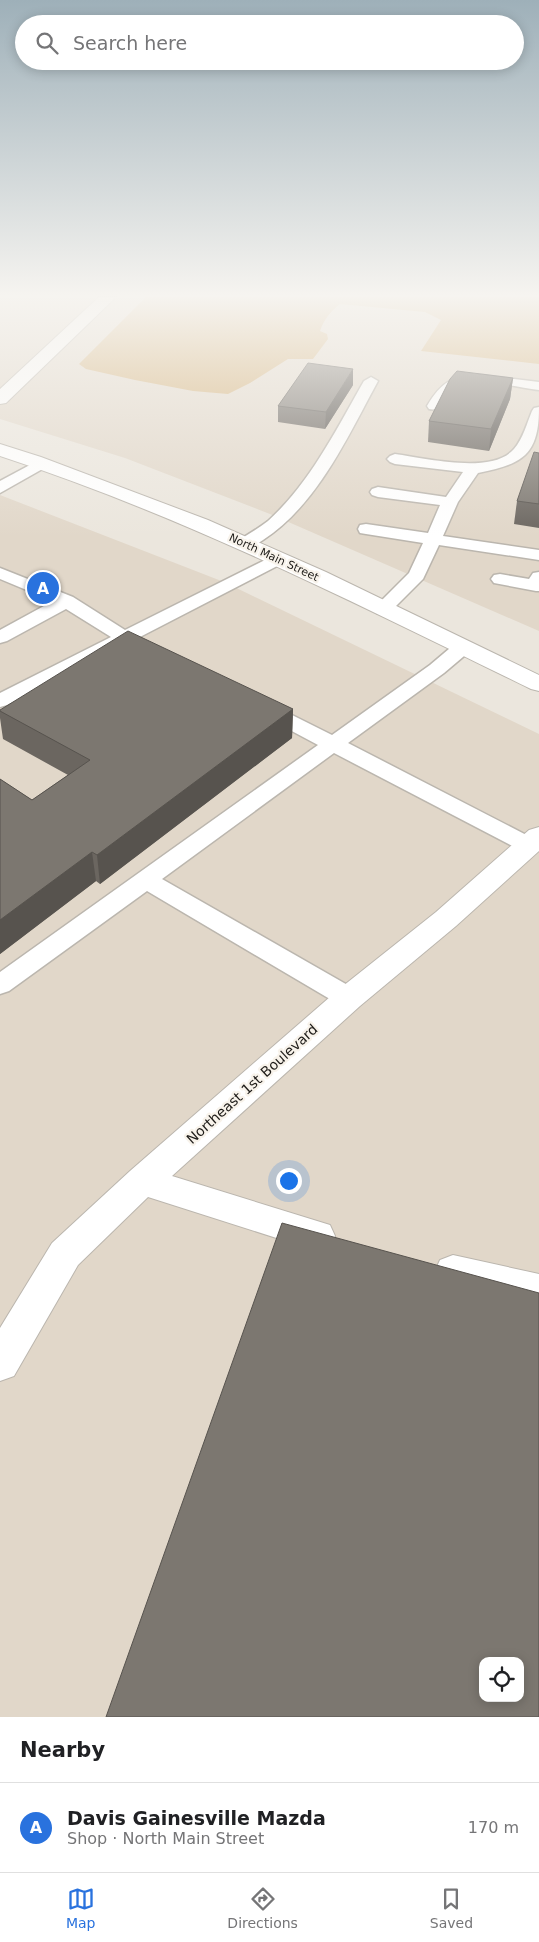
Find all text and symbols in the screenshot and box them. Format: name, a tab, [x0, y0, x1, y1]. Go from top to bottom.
search box	[15, 15, 524, 70]
icon: search	[33, 29, 61, 57]
text: Search here	[73, 32, 187, 54]
street label: North Main Street	[227, 531, 321, 584]
pin: A	[27, 569, 59, 607]
street label: Northeast 1st Boulevard	[183, 1021, 321, 1147]
your location	[276, 1168, 302, 1194]
map controls	[479, 1657, 524, 1702]
button: locate	[479, 1657, 524, 1702]
text: Nearby	[20, 1738, 105, 1762]
text: Davis Gainesville Mazda	[67, 1807, 326, 1829]
text: A	[30, 1818, 42, 1837]
text: 170 m	[468, 1818, 519, 1837]
text: Shop · North Main Street	[67, 1829, 264, 1848]
tab: Map	[66, 1885, 95, 1931]
tab: Directions	[227, 1885, 298, 1931]
tab: Saved	[430, 1885, 473, 1931]

